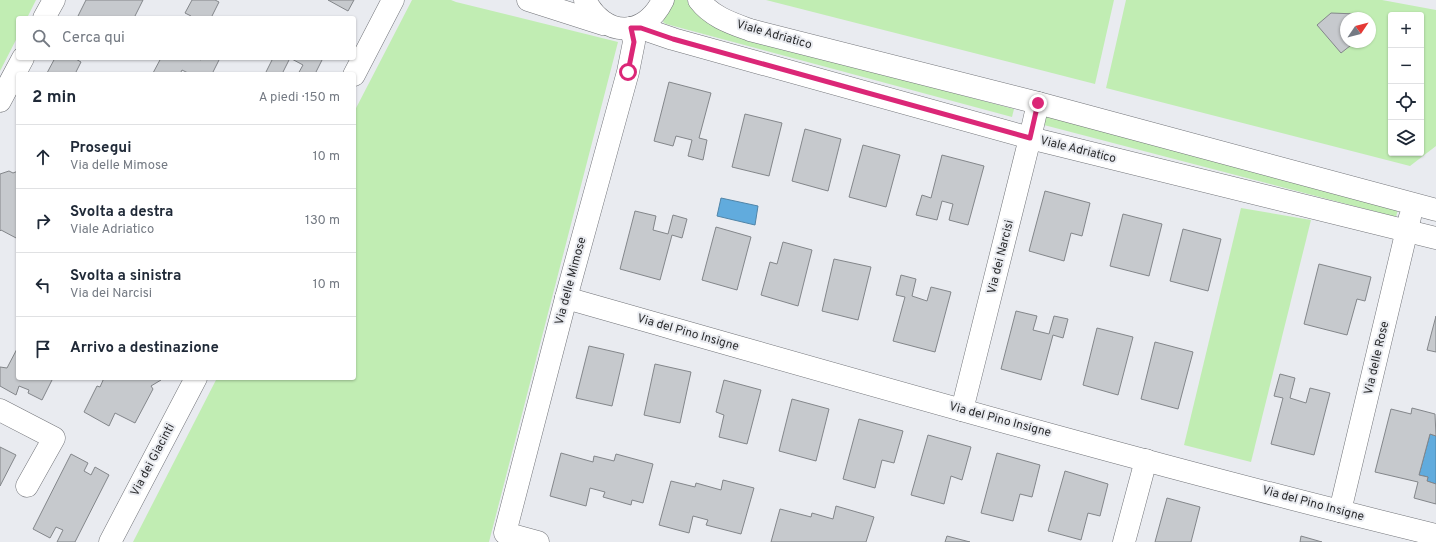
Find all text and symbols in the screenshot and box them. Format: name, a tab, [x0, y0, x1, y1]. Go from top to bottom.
north arrow	[1340, 12, 1376, 48]
map controls	[1388, 12, 1424, 156]
button: +	[1388, 12, 1424, 48]
search box	[16, 16, 356, 60]
street label: Viale Adriatico	[734, 17, 814, 53]
icon: search	[30, 27, 52, 49]
text: Cerca qui	[62, 29, 125, 48]
button: −	[1388, 48, 1424, 84]
route start	[619, 63, 637, 81]
button: locate	[1388, 84, 1424, 120]
text: 2 min	[32, 87, 76, 109]
text: A piedi · 150 m	[259, 90, 340, 106]
route end	[1029, 94, 1047, 112]
button: layers	[1388, 120, 1424, 156]
street label: Viale Adriatico	[1038, 133, 1118, 167]
text: Prosegui	[70, 139, 131, 158]
icon: ahead	[32, 146, 54, 168]
text: 10 m	[313, 149, 340, 165]
text: Via delle Mimose	[70, 158, 168, 174]
text: Svolta a destra	[70, 203, 173, 222]
icon: right	[32, 210, 54, 232]
text: 130 m	[305, 213, 340, 229]
street label: Via dei Narcisi	[984, 218, 1018, 296]
text: Viale Adriatico	[70, 222, 154, 238]
street label: Via delle Mimose	[552, 235, 590, 327]
text: Svolta a sinistra	[70, 267, 181, 286]
icon: left	[32, 274, 54, 296]
text: 10 m	[313, 277, 340, 293]
text: Via dei Narcisi	[70, 286, 152, 302]
street label: Via del Pino Insigne	[635, 311, 741, 355]
street label: Via delle Rose	[1361, 320, 1393, 396]
icon: arrive	[32, 338, 54, 360]
text: Arrivo a destinazione	[70, 339, 219, 358]
street label: Via del Pino Insigne	[947, 399, 1053, 441]
street label: Via dei Giacinti	[127, 421, 179, 499]
street label: Via del Pino Insigne	[1260, 483, 1366, 525]

